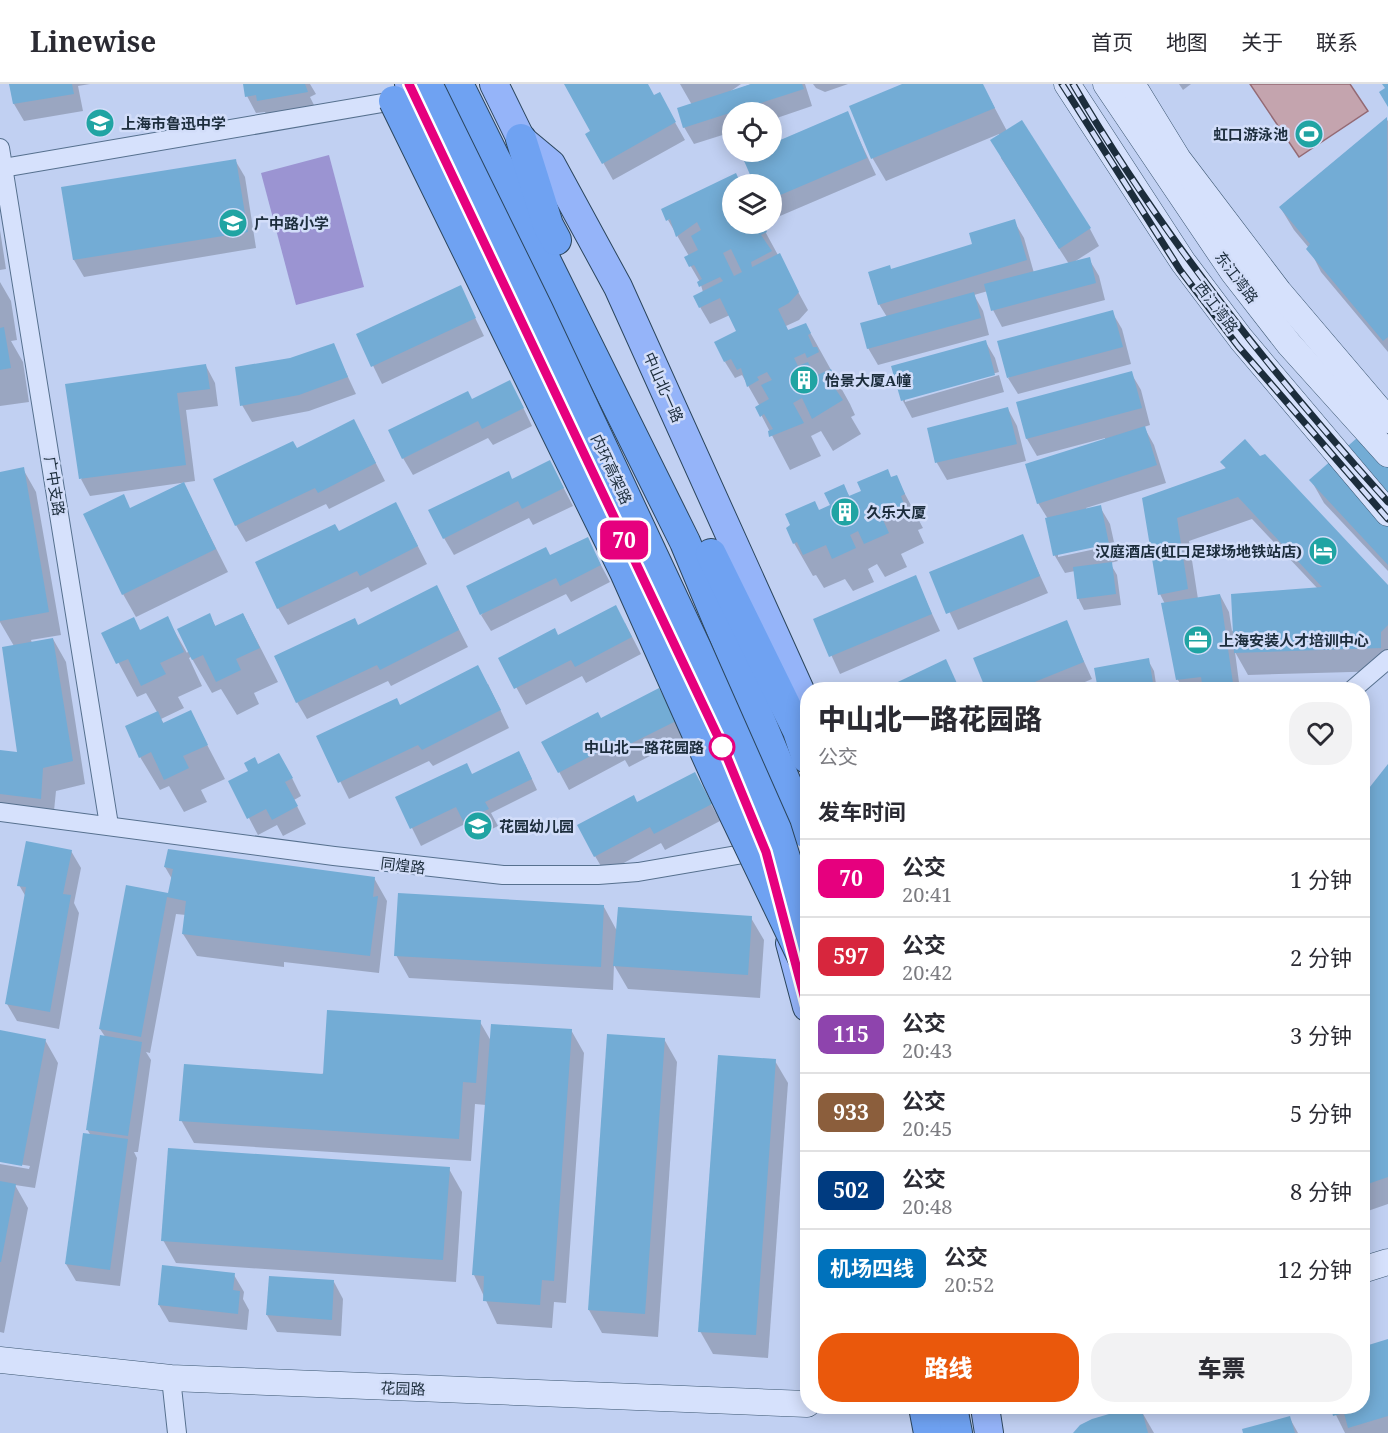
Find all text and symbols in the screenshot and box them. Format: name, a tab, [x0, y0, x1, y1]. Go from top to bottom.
text: Linewise	[30, 22, 156, 60]
text: 首页	[1091, 28, 1133, 56]
text: 地图	[1166, 28, 1208, 56]
text: 关于	[1241, 28, 1283, 56]
text: 联系	[1316, 28, 1358, 56]
map controls	[722, 102, 782, 234]
button: locate	[722, 102, 782, 162]
school or university icon: 上海市鲁迅中学	[84, 107, 116, 139]
place label: 上海市鲁迅中学	[121, 113, 226, 133]
sports icon: 虹口游泳池	[1293, 118, 1325, 150]
place label: 虹口游泳池	[1213, 124, 1288, 144]
button: layers	[722, 174, 782, 234]
school or university icon: 广中路小学	[217, 207, 249, 239]
place label: 广中路小学	[254, 213, 329, 233]
street label: 东江湾路	[1211, 247, 1263, 307]
street label: 西江湾路	[1191, 277, 1243, 337]
street label: 中山北一路	[640, 349, 688, 425]
building icon: 怡景大厦A幢	[788, 364, 820, 396]
place label: 怡景大厦A幢	[825, 370, 911, 390]
street label: 内环高架路	[587, 431, 637, 507]
street label: 广中支路	[40, 455, 70, 517]
building icon: 久乐大厦	[829, 496, 861, 528]
place label: 久乐大厦	[866, 502, 926, 522]
line badge: 70	[597, 520, 651, 560]
text: 70	[612, 526, 636, 554]
hotel icon: 汉庭酒店(虹口足球场地铁站店)	[1307, 535, 1339, 567]
place label: 汉庭酒店(虹口足球场地铁站店)	[1095, 541, 1302, 561]
office icon: 上海安装人才培训中心	[1182, 624, 1214, 656]
place label: 上海安装人才培训中心	[1219, 630, 1369, 650]
text: 中山北一路花园路	[818, 699, 1042, 737]
button: heart	[1289, 702, 1352, 765]
marker: 中山北一路花园路	[709, 734, 735, 760]
place label: 中山北一路花园路	[584, 737, 704, 757]
text: 公交	[818, 743, 858, 770]
text: 发车时间	[818, 796, 906, 826]
school or university icon: 花园幼儿园	[462, 810, 494, 842]
place label: 花园幼儿园	[499, 816, 574, 836]
text: 公交	[902, 851, 946, 881]
street label: 同煌路	[379, 852, 427, 878]
text: 70	[839, 864, 863, 892]
text: 1 分钟	[1290, 864, 1352, 894]
text: 20:41	[902, 881, 952, 908]
text: 公交	[902, 929, 946, 959]
text: 597	[833, 942, 869, 970]
text: 2 分钟	[1290, 942, 1352, 972]
text: 20:42	[902, 959, 952, 986]
text: 公交	[902, 1007, 946, 1037]
text: 115	[833, 1020, 869, 1048]
text: 3 分钟	[1290, 1020, 1352, 1050]
text: 20:43	[902, 1037, 952, 1064]
text: 公交	[902, 1085, 946, 1115]
text: 933	[833, 1098, 869, 1126]
text: 5 分钟	[1290, 1098, 1352, 1128]
text: 20:45	[902, 1115, 952, 1142]
text: 公交	[902, 1163, 946, 1193]
text: 502	[833, 1176, 869, 1204]
text: 8 分钟	[1290, 1176, 1352, 1206]
text: 20:48	[902, 1193, 952, 1220]
text: 公交	[944, 1241, 988, 1271]
text: 机场四线	[830, 1254, 914, 1282]
text: 12 分钟	[1278, 1254, 1352, 1284]
text: 20:52	[944, 1271, 994, 1298]
button: 路线	[818, 1333, 1079, 1402]
button: 车票	[1091, 1333, 1352, 1402]
street label: 花园路	[380, 1377, 426, 1399]

